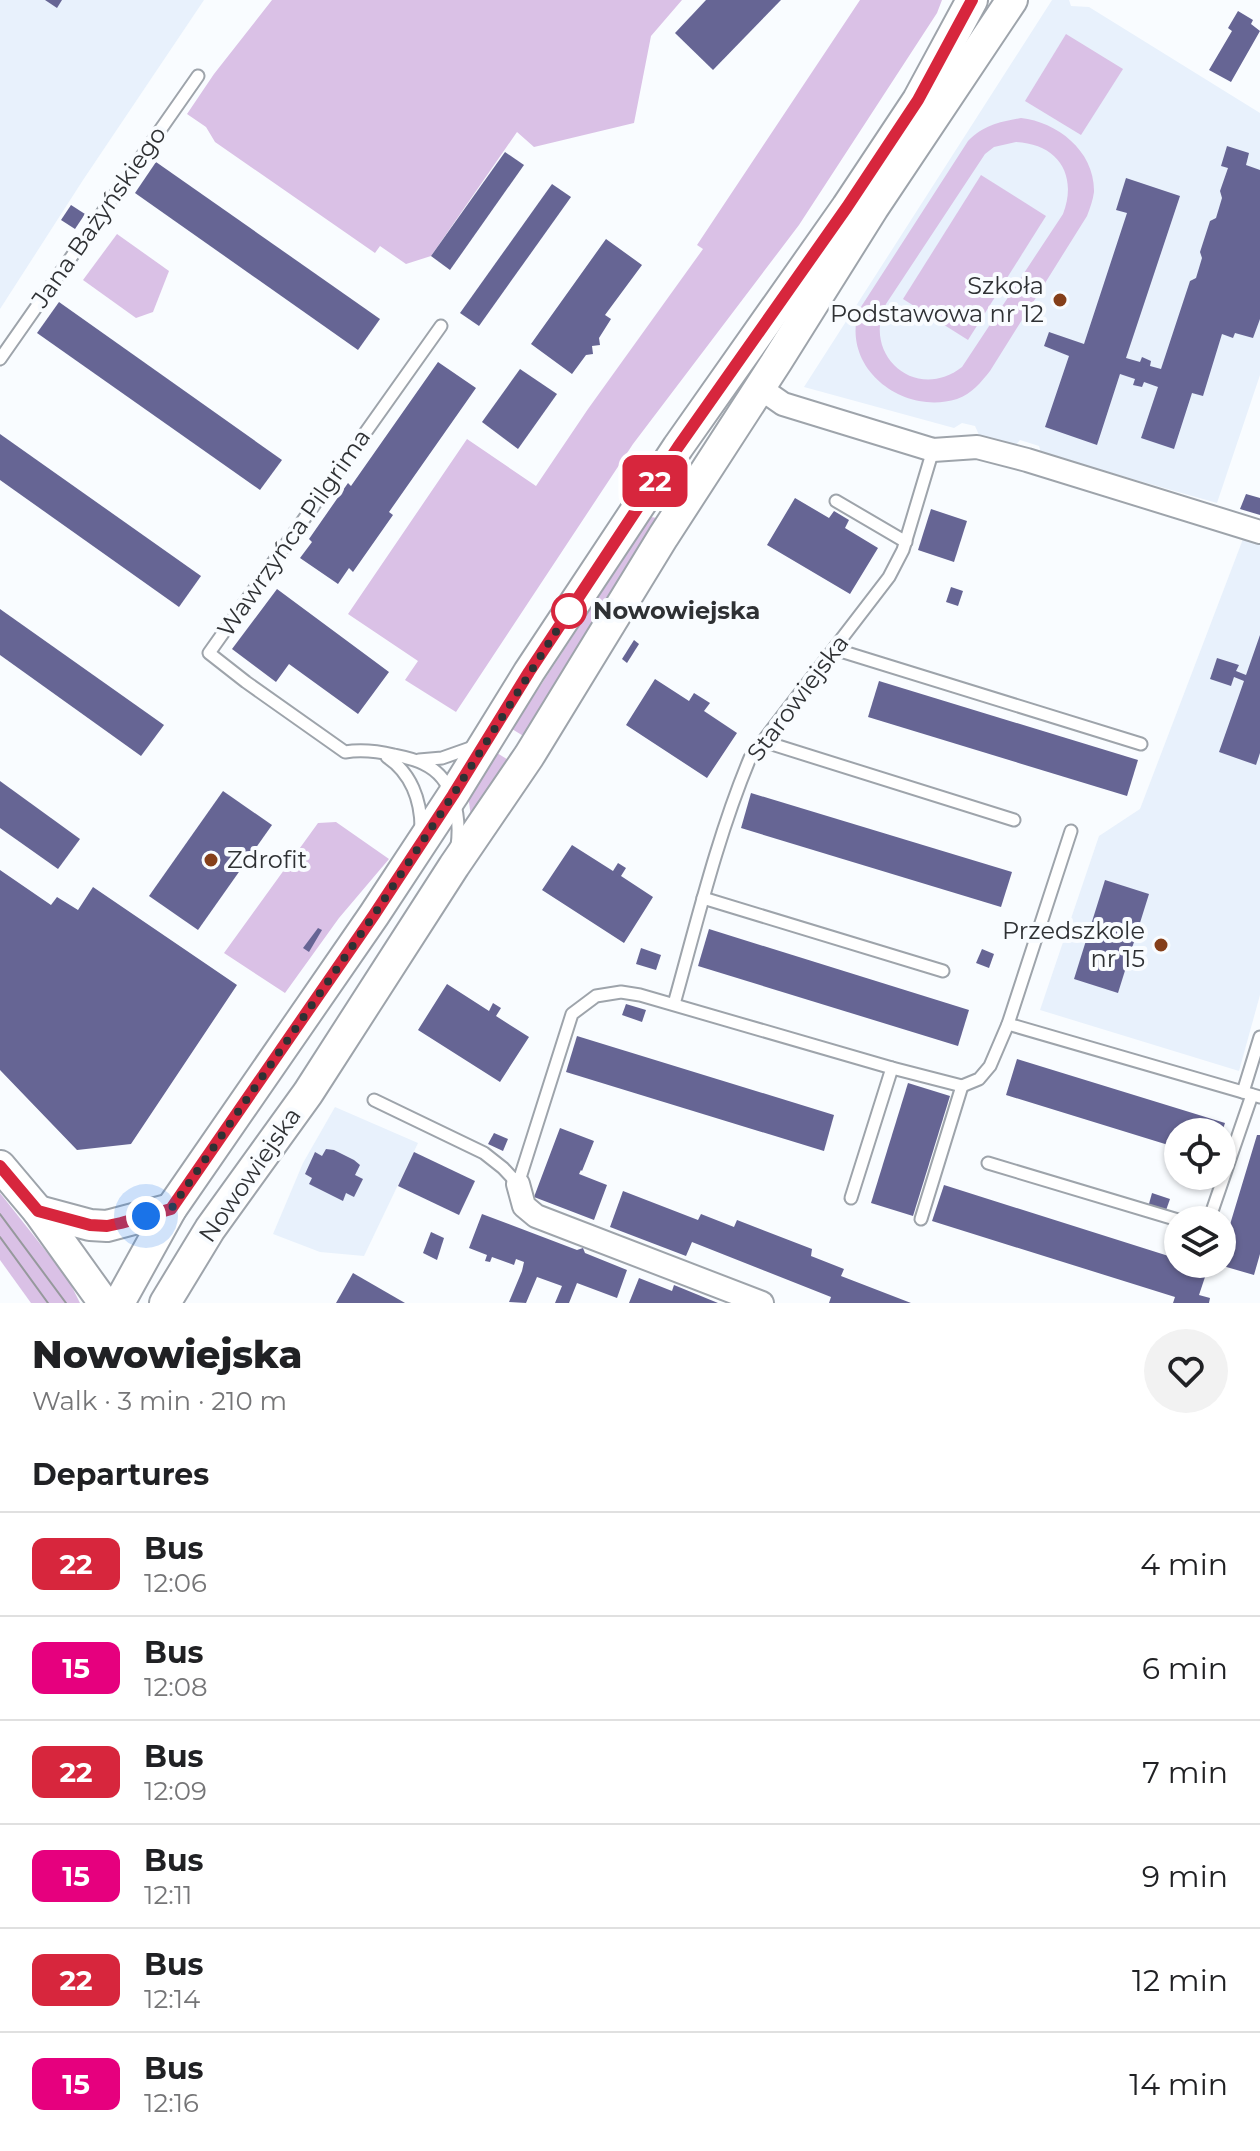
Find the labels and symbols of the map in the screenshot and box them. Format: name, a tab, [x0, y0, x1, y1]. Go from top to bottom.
street label: Jana Bażyńskiego	[25, 120, 172, 314]
place label: Szkoła Podstawowa nr 12	[830, 271, 1044, 328]
marker: Szkoła Podstawowa nr 12	[1051, 291, 1069, 309]
street label: Wawrzyńca Pilgrima	[211, 423, 376, 642]
line badge: 22	[619, 455, 691, 507]
marker: Nowowiejska	[552, 594, 586, 628]
place label: Nowowiejska	[593, 596, 760, 625]
street label: Starowiejska	[741, 629, 855, 767]
place label: Zdrofit	[227, 845, 308, 874]
marker: Zdrofit	[202, 851, 220, 869]
place label: Przedszkole nr 15	[1002, 916, 1145, 973]
marker: Przedszkole nr 15	[1152, 936, 1170, 954]
street label: Nowowiejska	[192, 1102, 307, 1248]
your location	[126, 1196, 166, 1236]

